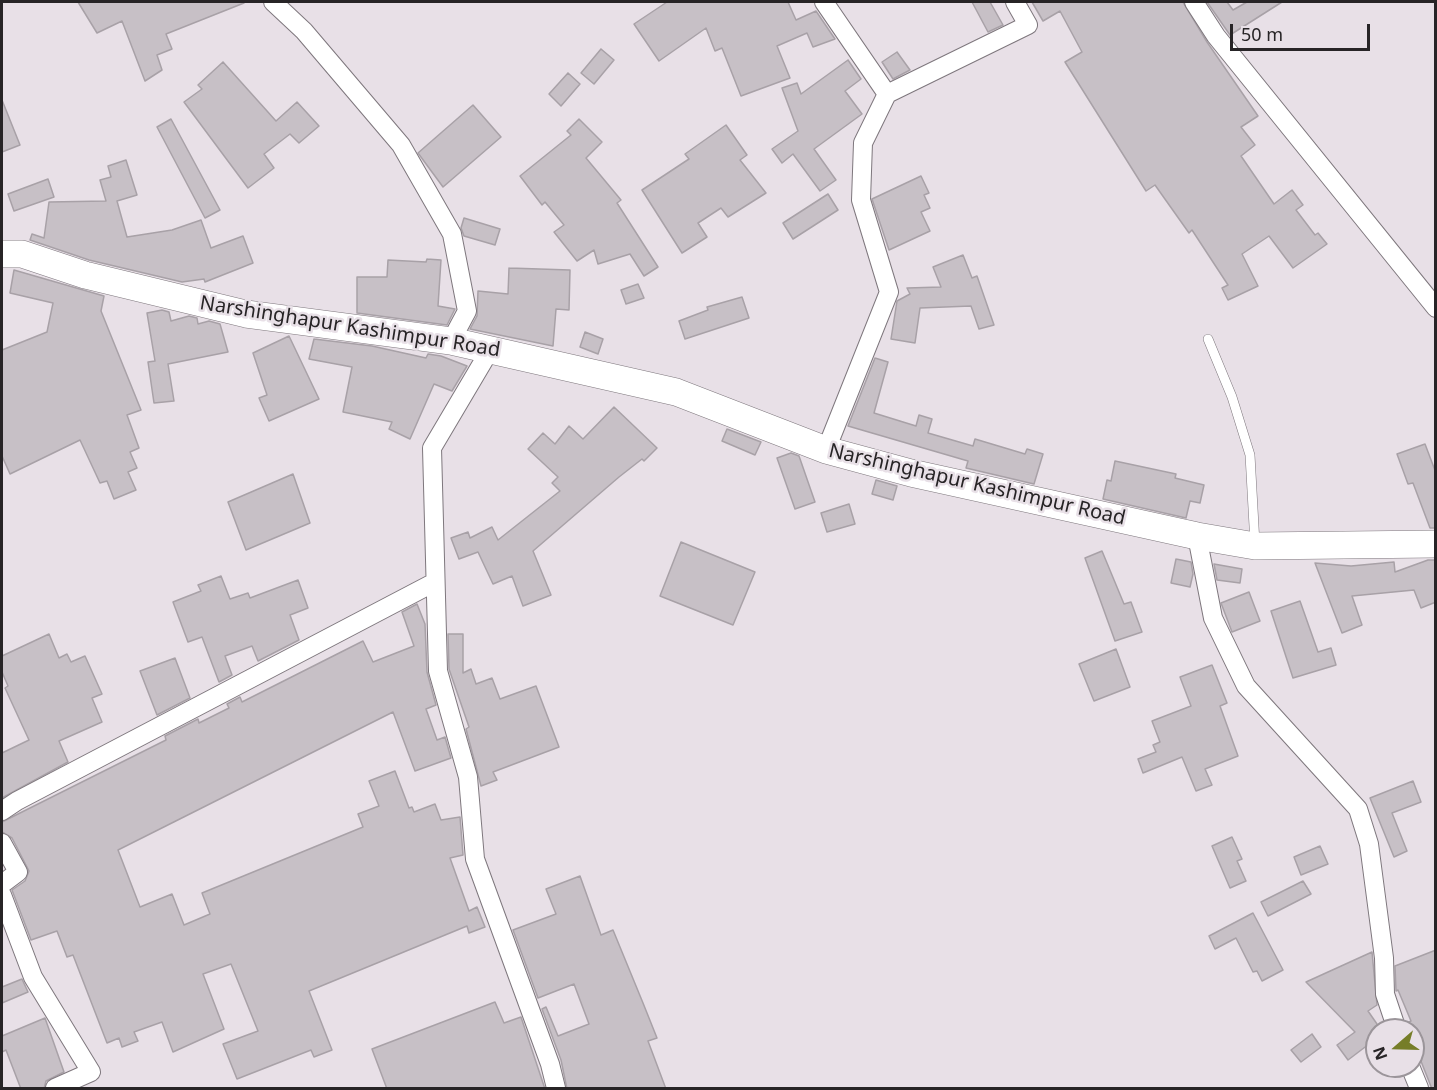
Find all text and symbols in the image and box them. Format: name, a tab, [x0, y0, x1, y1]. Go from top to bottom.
scale bar	[1233, 12, 1372, 50]
text: 50 m	[1241, 22, 1283, 46]
street label: Narshinghapur Kashimpur Road	[198, 291, 502, 363]
street label: Narshinghapur Kashimpur Road	[826, 439, 1128, 531]
north arrow	[1365, 1018, 1425, 1078]
text: N	[1367, 1044, 1393, 1063]

